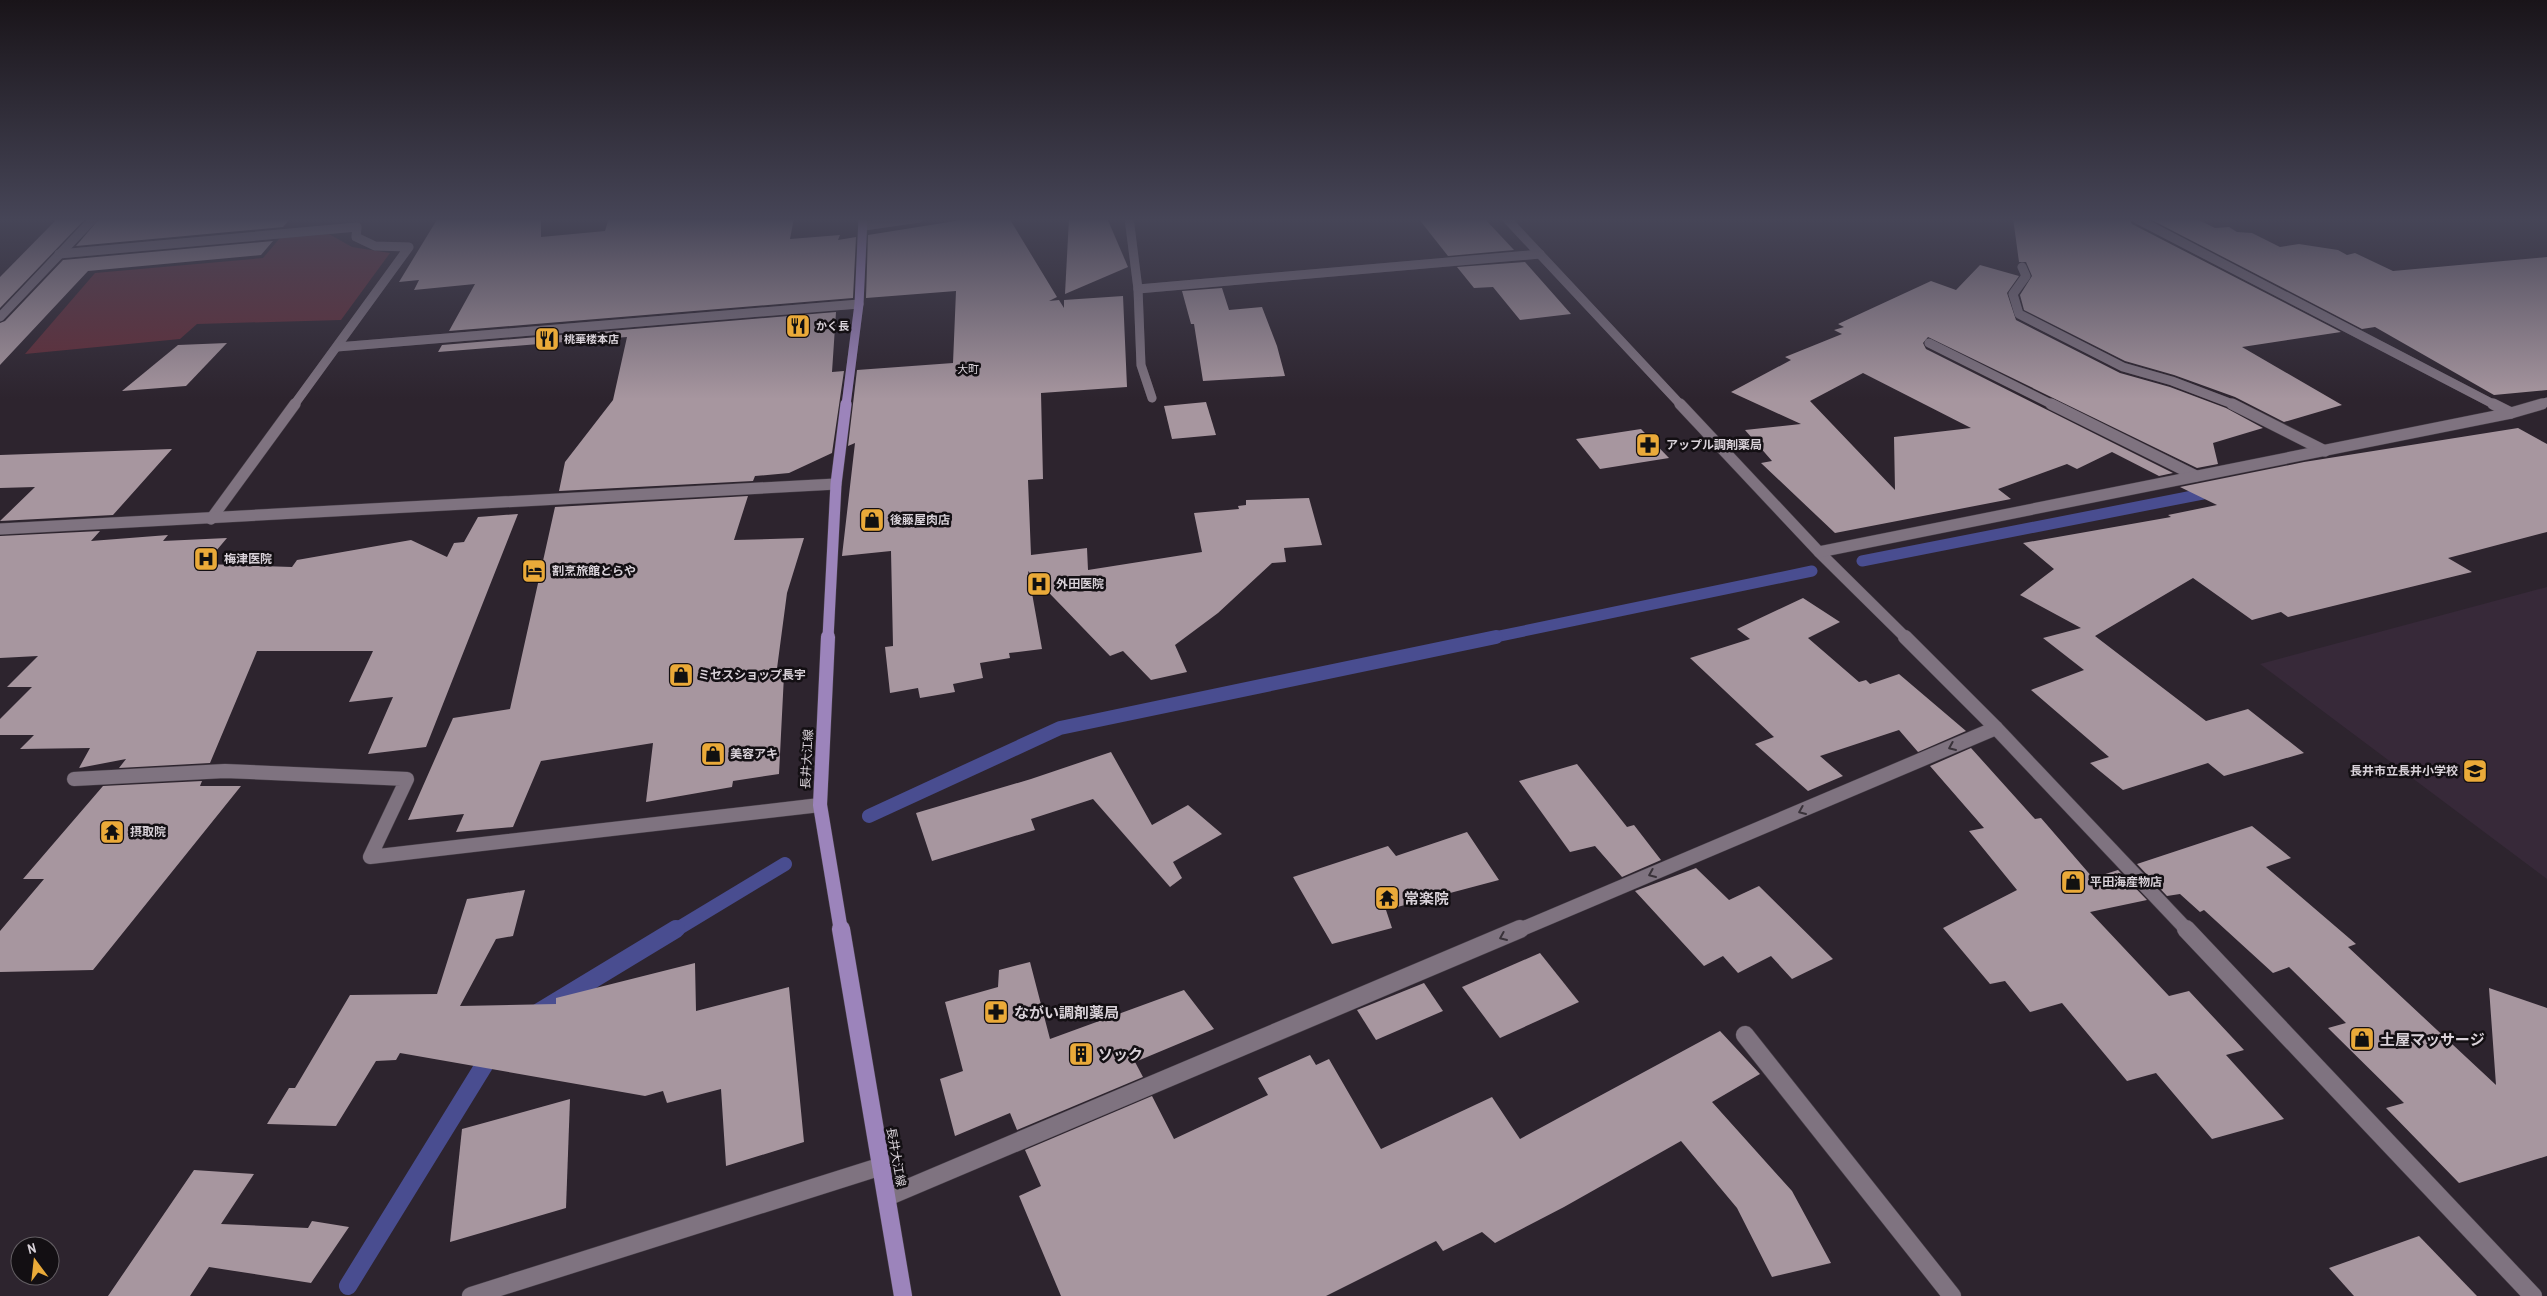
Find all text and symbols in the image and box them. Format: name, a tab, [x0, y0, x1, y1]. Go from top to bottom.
restaurant icon: かく長	[785, 313, 811, 339]
place label: かく長	[816, 319, 849, 333]
restaurant icon: 桃華楼本店	[534, 326, 560, 352]
place label: 桃華楼本店	[564, 332, 619, 346]
district label: 大町	[957, 362, 979, 376]
pharmacy icon: アップル調剤薬局	[1635, 432, 1661, 458]
place label: アップル調剤薬局	[1666, 437, 1762, 453]
shop icon: 後藤屋肉店	[859, 507, 885, 533]
place label: 後藤屋肉店	[890, 512, 950, 528]
hospital icon: 梅津医院	[193, 546, 219, 572]
place label: 梅津医院	[224, 551, 272, 567]
hotel icon: 割烹旅館とらや	[521, 558, 547, 584]
place label: 割烹旅館とらや	[552, 563, 636, 579]
hospital icon: 外田医院	[1026, 571, 1052, 597]
place label: 外田医院	[1056, 576, 1104, 592]
shop icon: ミセスショップ長宇	[668, 662, 694, 688]
place label: ミセスショップ長宇	[698, 667, 806, 683]
street label: 長井大江線	[797, 729, 817, 789]
shop icon: 美容アキ	[700, 741, 726, 767]
one-way arrow	[1948, 741, 1957, 752]
place label: 美容アキ	[730, 746, 778, 762]
school or university icon: 長井市立長井小学校	[2462, 758, 2488, 784]
place label: 長井市立長井小学校	[2350, 763, 2458, 779]
one-way arrow	[1798, 804, 1807, 815]
temple icon: 摂取院	[99, 819, 125, 845]
place label: 摂取院	[130, 824, 166, 840]
one-way arrow	[1648, 867, 1657, 878]
shop icon: 平田海産物店	[2060, 869, 2086, 895]
place label: 平田海産物店	[2090, 874, 2162, 890]
temple icon: 常楽院	[1374, 885, 1400, 911]
place label: 常楽院	[1404, 888, 1449, 909]
one-way arrow	[1499, 932, 1507, 942]
pharmacy icon: ながい調剤薬局	[983, 999, 1009, 1025]
place label: ながい調剤薬局	[1014, 1002, 1119, 1023]
shop icon: 土屋マッサージ	[2349, 1026, 2375, 1052]
place label: 土屋マッサージ	[2380, 1029, 2485, 1050]
building icon: ソック	[1068, 1041, 1094, 1067]
place label: ソック	[1098, 1044, 1143, 1065]
street label: 長井大江線	[883, 1126, 909, 1188]
north arrow	[10, 1236, 60, 1286]
text: N	[25, 1239, 38, 1258]

